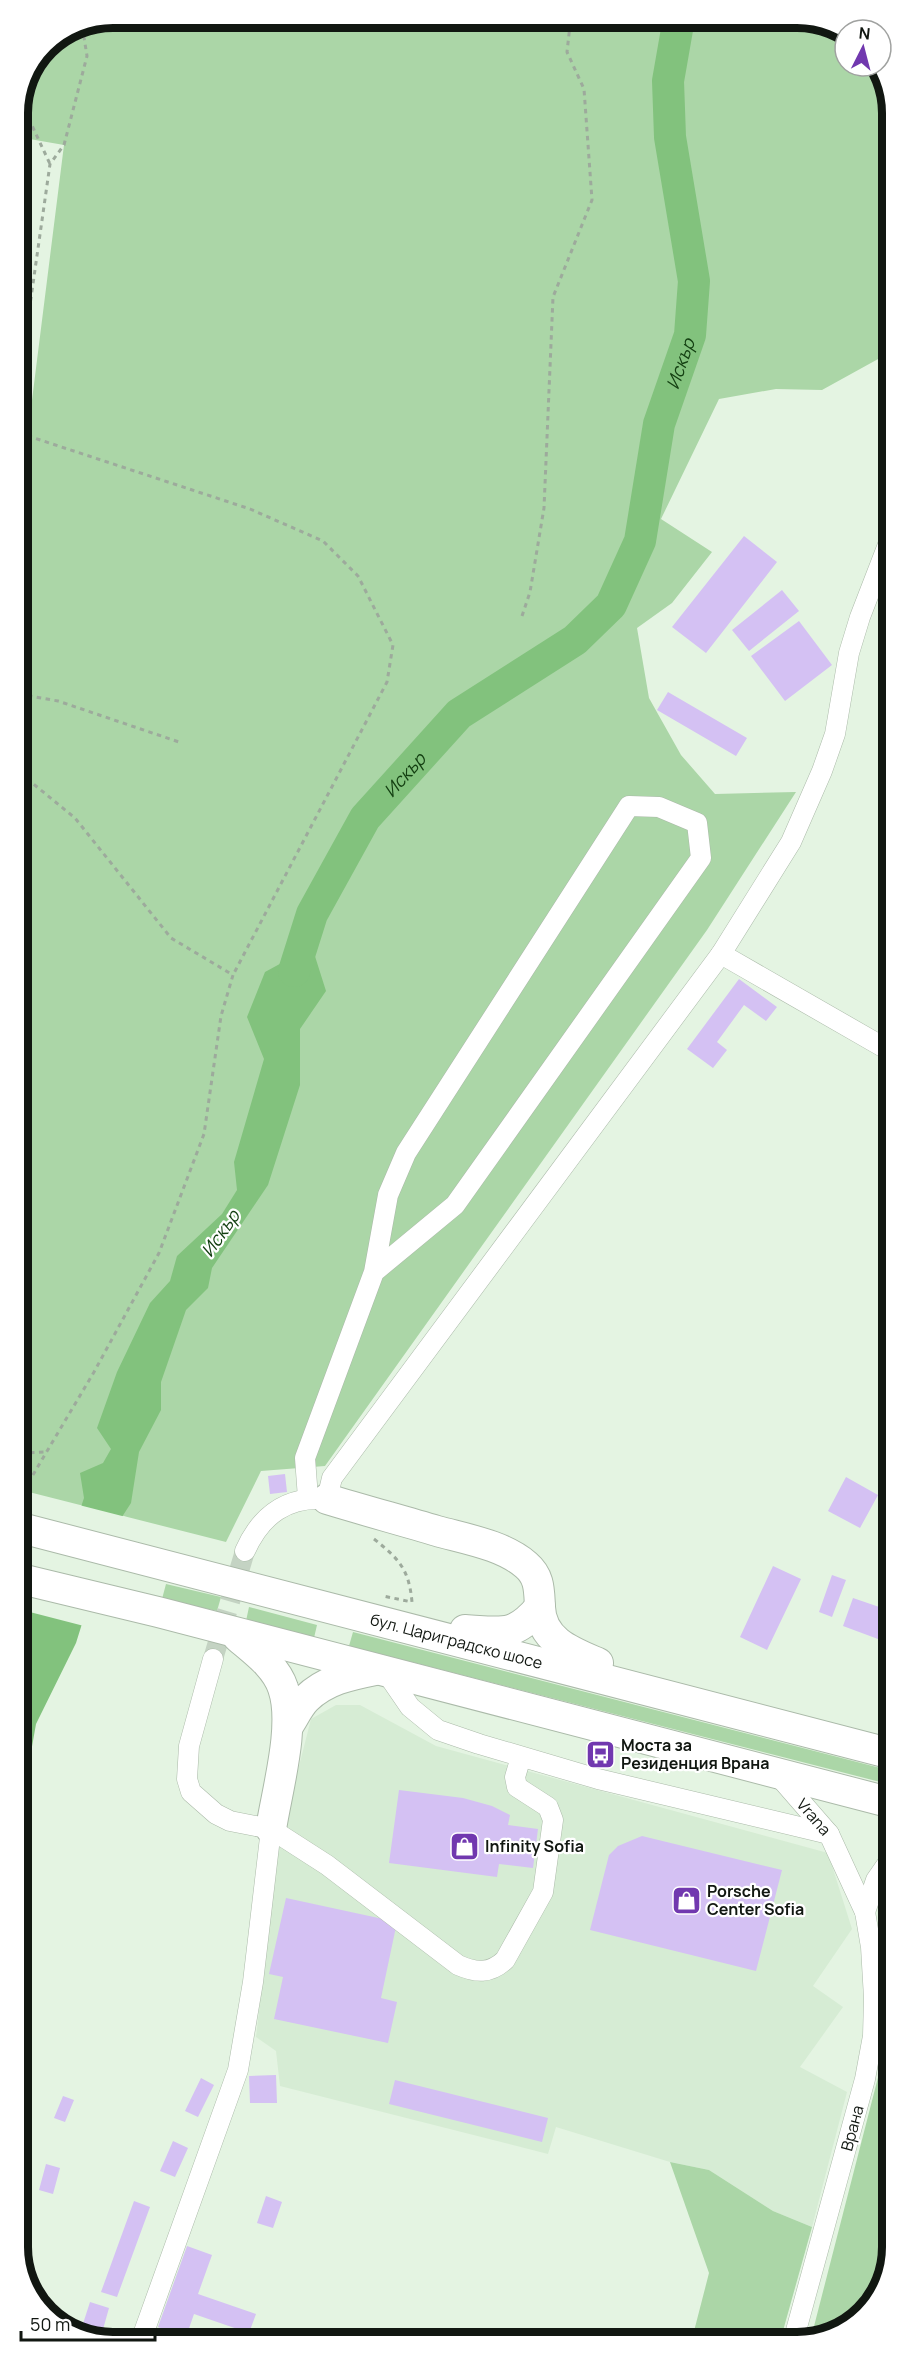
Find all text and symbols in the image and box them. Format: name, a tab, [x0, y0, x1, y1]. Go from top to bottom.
north arrow	[833, 18, 893, 78]
text: N	[858, 22, 871, 45]
water label: Искър	[660, 334, 700, 392]
water label: Искър	[378, 746, 431, 802]
water label: Искър	[195, 1204, 245, 1261]
street label: бул. Цариградско шосе	[368, 1608, 545, 1674]
place label: Моста за Резиденция Врана	[621, 1734, 769, 1774]
bus stop icon: Моста за Резиденция Врана	[584, 1738, 616, 1770]
street label: Vrana	[792, 1794, 836, 1840]
shop icon: Infinity Sofia	[448, 1830, 480, 1862]
place label: Infinity Sofia	[485, 1835, 584, 1857]
place label: Porsche Center Sofia	[707, 1880, 804, 1920]
shop icon: Porsche Center Sofia	[670, 1884, 702, 1916]
street label: Врана	[835, 2103, 869, 2153]
scale bar	[21, 2304, 154, 2342]
text: 50 m	[30, 2312, 70, 2336]

